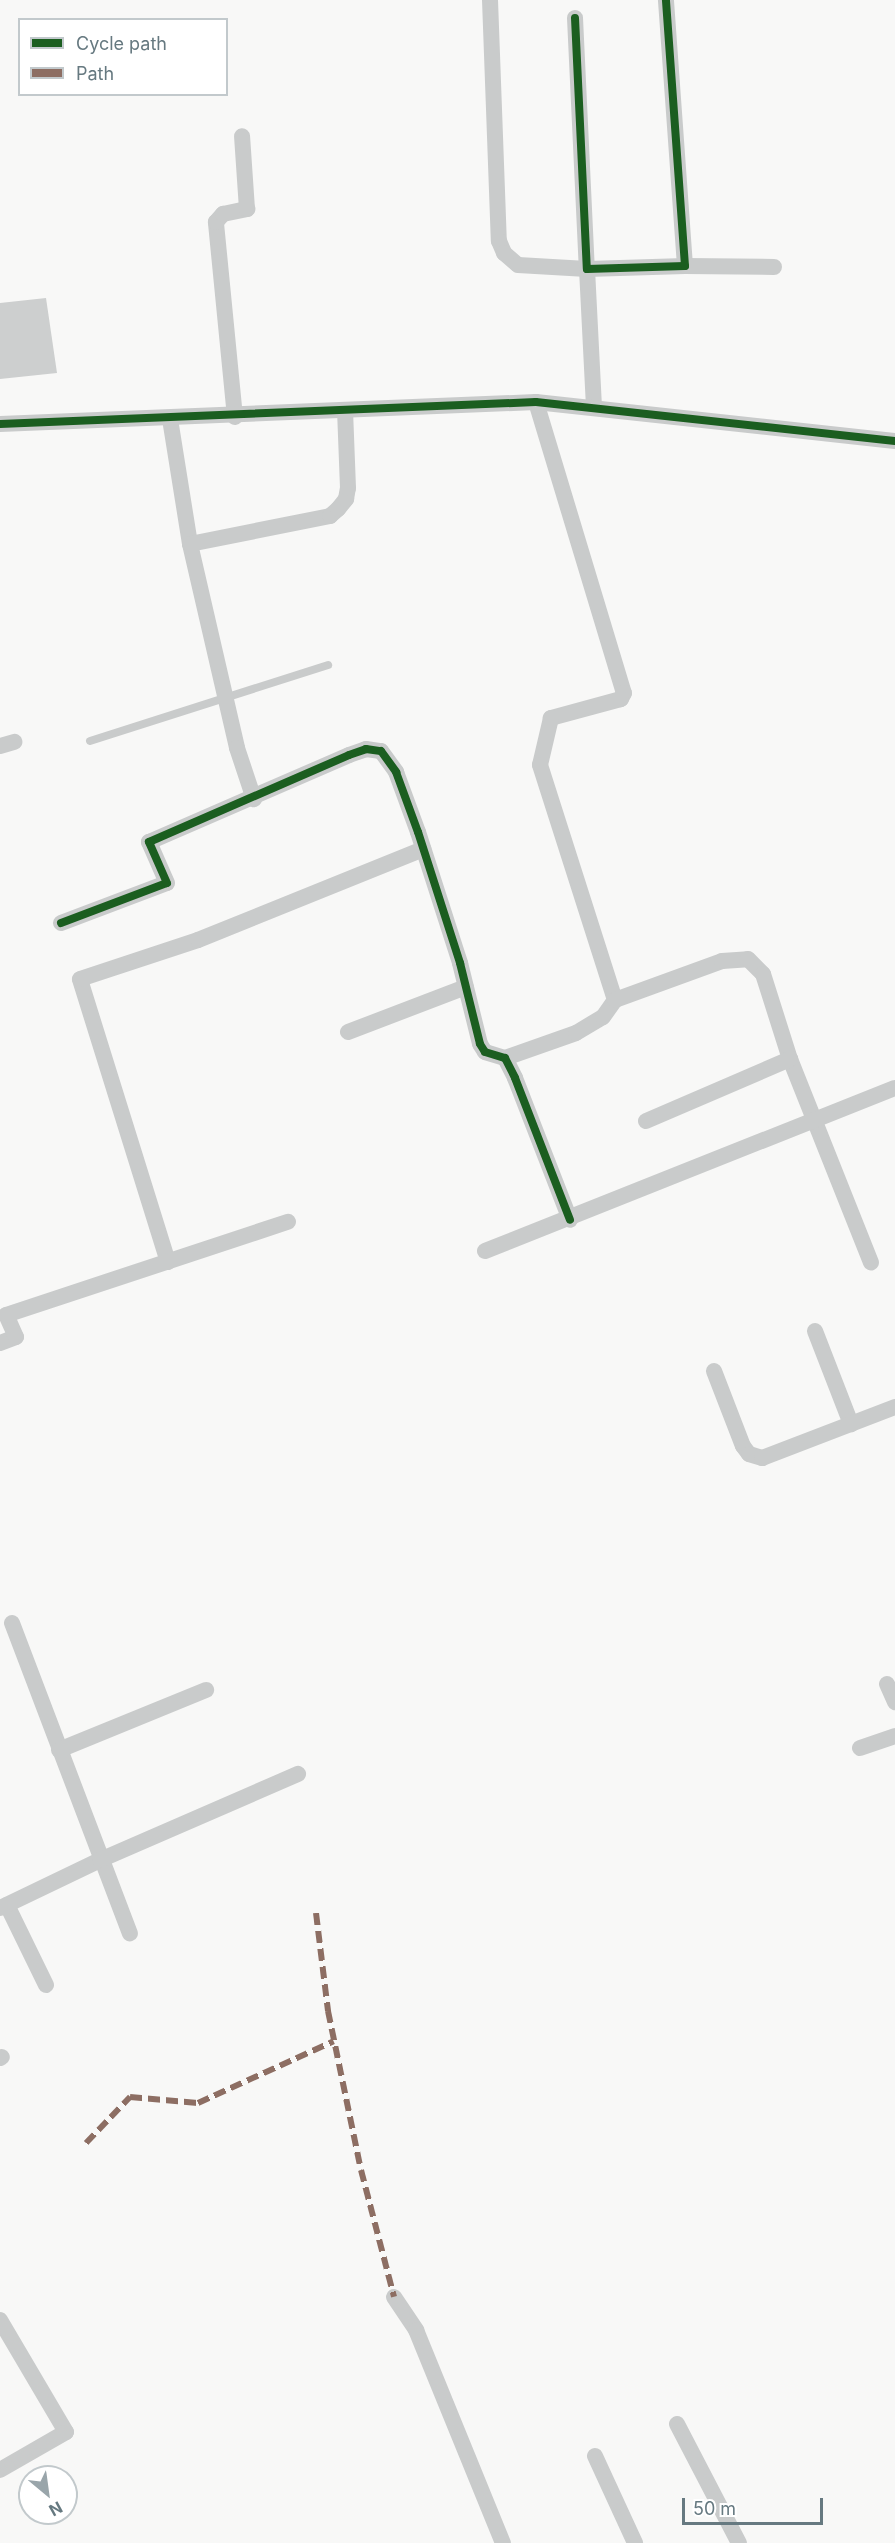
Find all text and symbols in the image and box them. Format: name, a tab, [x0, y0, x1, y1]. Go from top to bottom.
legend	[18, 18, 228, 96]
text: Cycle path	[76, 33, 167, 54]
text: Path	[76, 63, 114, 84]
north arrow	[18, 2465, 78, 2525]
scale bar	[685, 2486, 826, 2524]
text: N	[46, 2497, 66, 2521]
text: 50 m	[693, 2498, 736, 2519]

